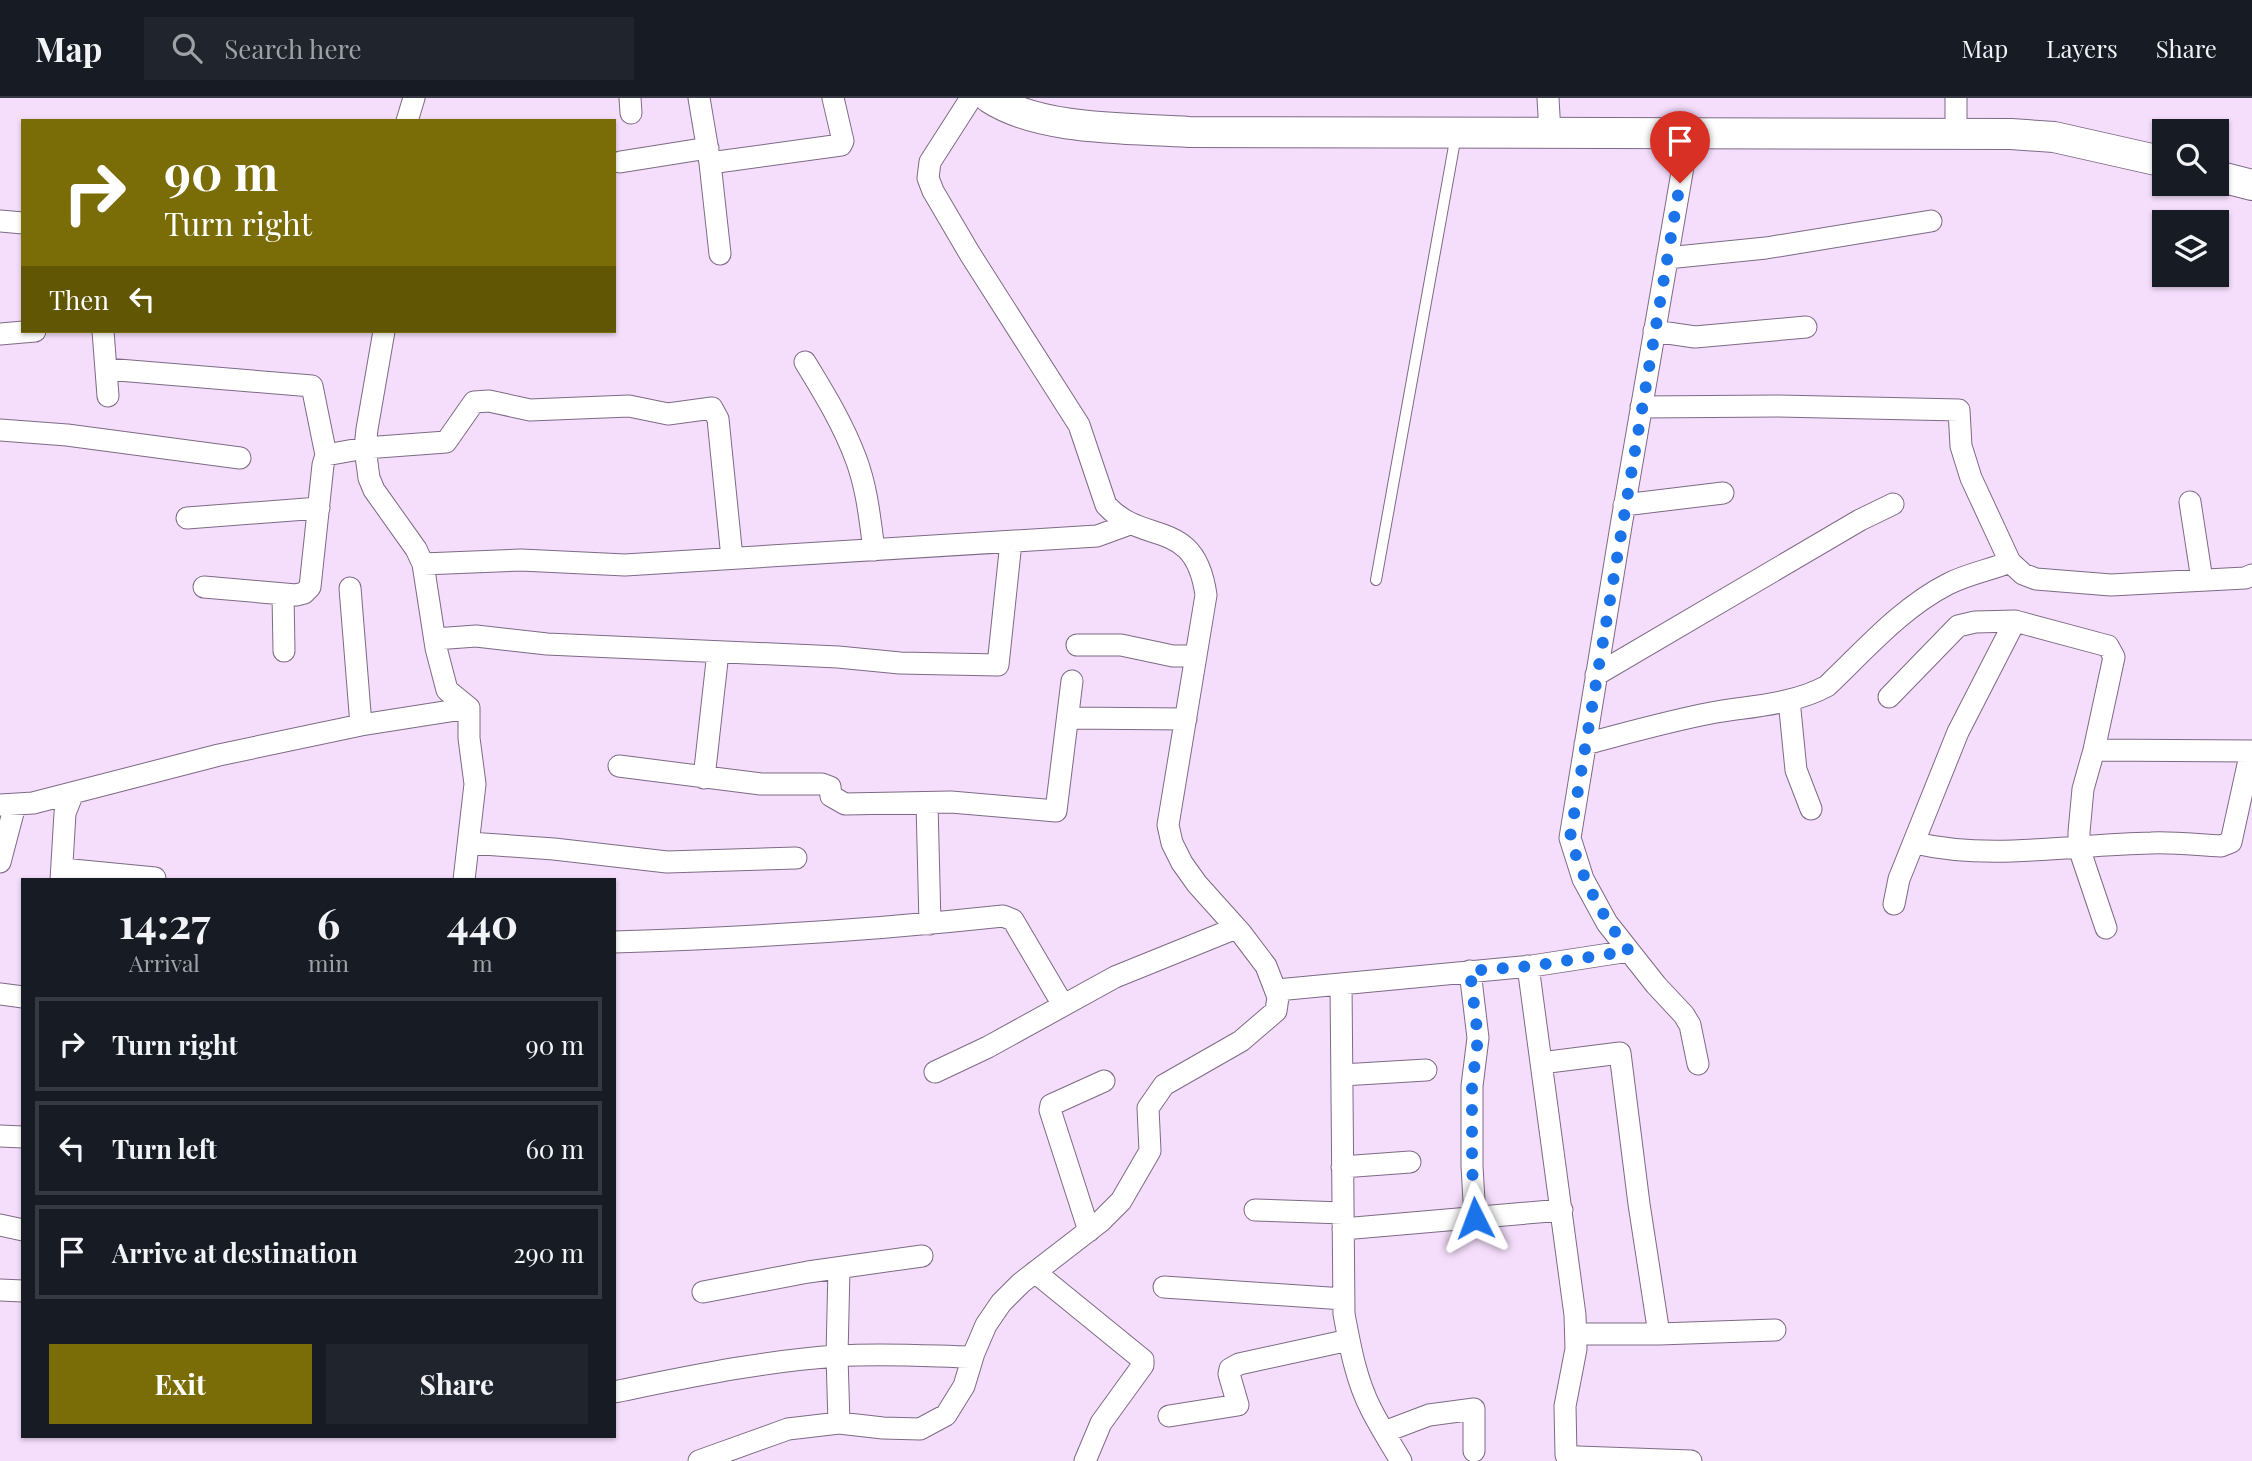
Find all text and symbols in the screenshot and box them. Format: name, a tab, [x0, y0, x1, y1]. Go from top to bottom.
search box	[144, 17, 634, 80]
text: Map	[35, 26, 102, 70]
icon: search	[168, 29, 206, 67]
text: Search here	[224, 31, 362, 66]
text: Map	[1962, 32, 2008, 64]
text: Layers	[2046, 32, 2118, 64]
text: Share	[2156, 32, 2217, 64]
pin	[1650, 111, 1710, 183]
map controls	[2152, 119, 2229, 287]
button: search	[2152, 119, 2229, 196]
icon: arrive	[1661, 122, 1699, 160]
text: 90 m	[164, 138, 278, 203]
icon: right	[49, 147, 140, 238]
text: Turn right	[164, 201, 312, 244]
button: layers	[2152, 210, 2229, 287]
icon: left	[123, 280, 161, 318]
text: Then	[49, 282, 109, 317]
text: 14:27	[119, 894, 210, 950]
text: 6	[317, 894, 340, 950]
text: 440	[447, 894, 518, 950]
text: Arrival	[129, 947, 200, 978]
text: min	[308, 947, 349, 978]
text: m	[472, 947, 493, 978]
icon: right	[53, 1025, 91, 1063]
text: Turn right	[112, 1027, 238, 1062]
text: 90 m	[526, 1027, 584, 1062]
icon: left	[53, 1129, 91, 1167]
text: Turn left	[112, 1131, 217, 1166]
text: 60 m	[525, 1131, 584, 1166]
position arrow	[1438, 1181, 1512, 1255]
icon: arrive	[53, 1233, 91, 1271]
text: Arrive at destination	[112, 1235, 358, 1270]
text: 290 m	[513, 1235, 584, 1270]
button: Exit	[49, 1344, 312, 1424]
button: Share	[326, 1344, 588, 1424]

